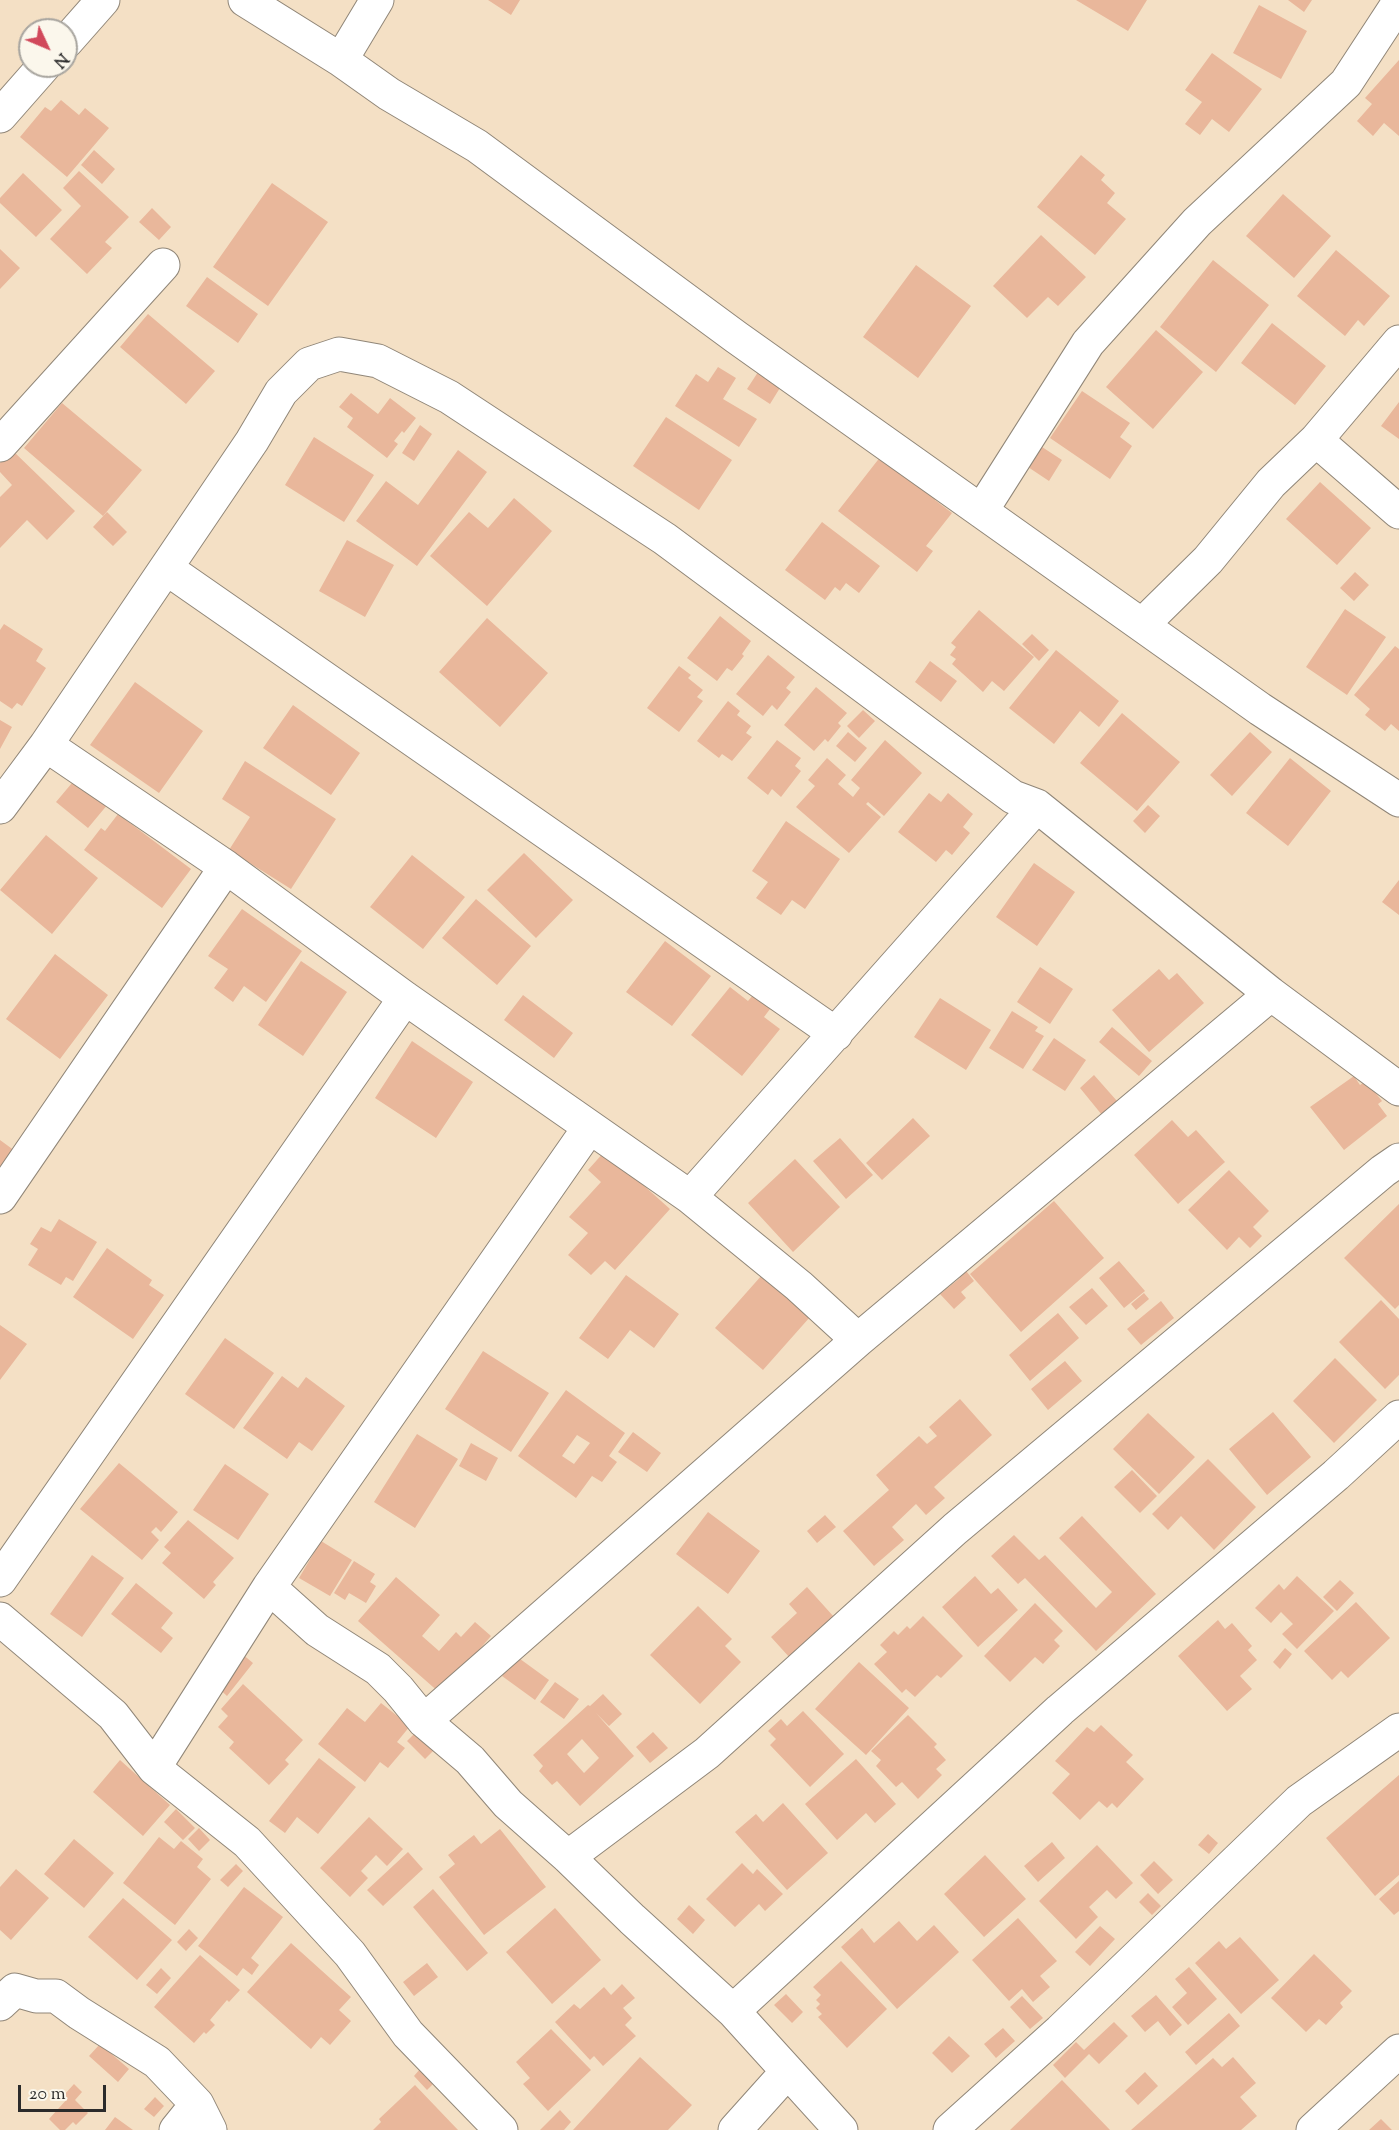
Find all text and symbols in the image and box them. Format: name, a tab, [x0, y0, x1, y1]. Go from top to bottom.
north arrow	[18, 18, 78, 78]
text: N	[47, 47, 73, 72]
scale bar	[21, 2073, 110, 2111]
text: 20 m	[29, 2082, 66, 2108]

